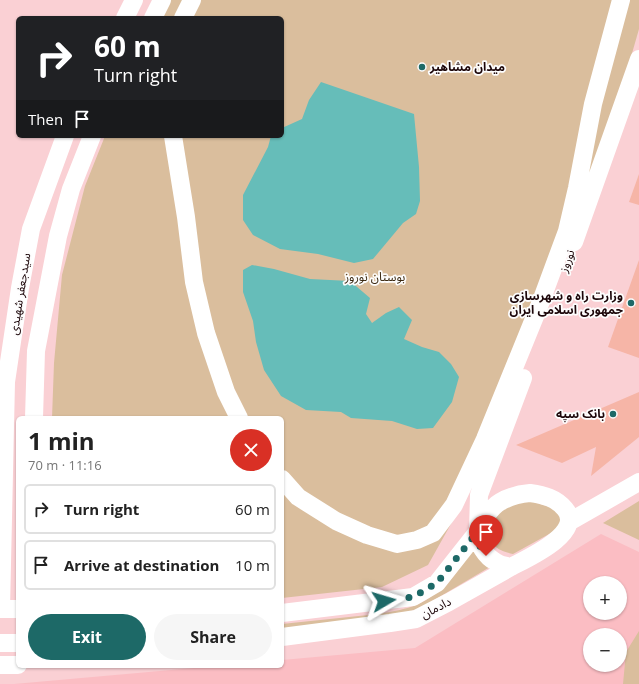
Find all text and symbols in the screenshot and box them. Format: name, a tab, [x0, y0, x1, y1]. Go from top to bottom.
text: 60 m	[94, 27, 161, 65]
icon: right	[28, 32, 80, 84]
place label: میدان مشاهیر	[429, 58, 505, 75]
marker: میدان مشاهیر	[417, 62, 427, 72]
text: Turn right	[94, 63, 177, 87]
icon: arrive	[71, 108, 93, 130]
text: Then	[28, 109, 63, 129]
street label: نوروز	[554, 247, 578, 276]
street label: سیدجعفر شهیدی	[5, 252, 34, 336]
park label: بوستان نوروز	[344, 268, 405, 285]
place label: وزارت راه و شهرسازی جمهوری اسلامی ایران	[510, 287, 623, 318]
marker: وزارت راه و شهرسازی جمهوری اسلامی ایران	[626, 298, 636, 308]
place label: بانک سپه	[556, 405, 605, 423]
marker: بانک سپه	[608, 409, 618, 419]
text: 1 min	[28, 424, 95, 457]
button: close	[230, 429, 272, 471]
text: 70 m · 11:16	[28, 456, 102, 474]
icon: right	[30, 498, 52, 520]
text: Turn right	[64, 499, 139, 519]
text: 60 m	[235, 499, 270, 519]
pin	[469, 515, 503, 556]
icon: arrive	[475, 521, 497, 543]
icon: arrive	[30, 554, 52, 576]
text: Arrive at destination	[64, 555, 219, 575]
text: 10 m	[235, 555, 270, 575]
map controls	[583, 576, 627, 672]
button: +	[583, 576, 627, 620]
position arrow	[363, 580, 405, 622]
street label: دادمان	[418, 593, 454, 622]
button: Exit	[28, 614, 146, 660]
button: Share	[154, 614, 272, 660]
button: −	[583, 628, 627, 672]

